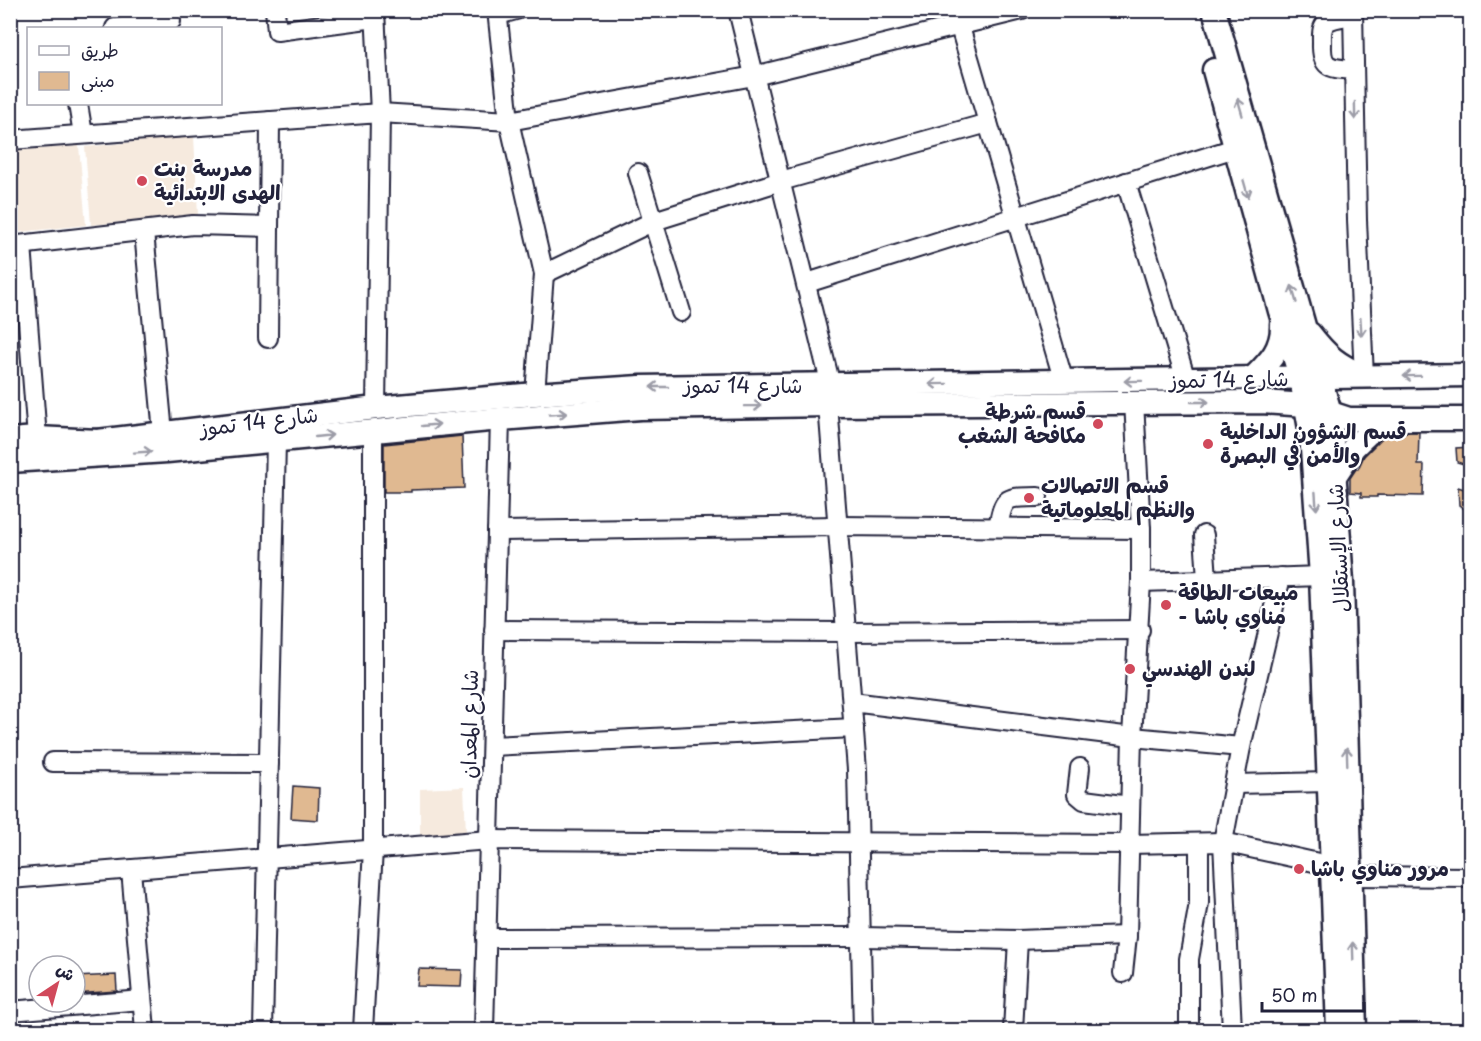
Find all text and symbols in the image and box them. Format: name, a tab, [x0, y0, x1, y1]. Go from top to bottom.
legend	[27, 27, 222, 105]
text: طريق	[81, 36, 119, 63]
text: مبنى	[81, 66, 115, 93]
one-way arrow	[1234, 97, 1246, 116]
one-way arrow	[1349, 100, 1360, 120]
place label: مدرسة بنت الهدى اﻻبتدائية	[154, 151, 281, 207]
marker: مدرسة بنت الهدى اﻻبتدائية	[135, 174, 149, 188]
one-way arrow	[1241, 179, 1252, 198]
one-way arrow	[1288, 285, 1299, 304]
one-way arrow	[1356, 316, 1367, 336]
street label: شارع 14 تموز	[1167, 361, 1289, 396]
street label: شارع 14 تموز	[681, 368, 803, 401]
one-way arrow	[1403, 370, 1423, 382]
one-way arrow	[1124, 375, 1144, 387]
one-way arrow	[929, 378, 949, 390]
one-way arrow	[650, 381, 670, 392]
place label: قسم شرطة مكافحة الشغب	[958, 394, 1086, 450]
one-way arrow	[1190, 396, 1210, 408]
street label: شارع 14 تموز	[196, 397, 320, 444]
one-way arrow	[743, 400, 763, 412]
one-way arrow	[548, 409, 568, 420]
place label: قسم الشؤون الداخلية والأمن في البصرة	[1220, 414, 1407, 471]
marker: قسم شرطة مكافحة الشغب	[1091, 417, 1105, 431]
one-way arrow	[421, 419, 441, 430]
one-way arrow	[314, 430, 334, 441]
marker: قسم الشؤون الداخلية والأمن في البصرة	[1201, 437, 1215, 451]
one-way arrow	[133, 447, 153, 458]
place label: قسم الاتصالات والنظم المعلوماتية	[1041, 468, 1195, 526]
street label: شارع الإستقلال	[1318, 483, 1357, 613]
one-way arrow	[1311, 490, 1322, 510]
marker: قسم الاتصالات والنظم المعلوماتية	[1022, 491, 1036, 505]
place label: مبيعات الطاقة - مناوي باشا	[1178, 575, 1299, 633]
marker: مبيعات الطاقة - مناوي باشا	[1159, 598, 1173, 612]
place label: لندن الهندسي	[1142, 651, 1255, 688]
marker: لندن الهندسي	[1123, 662, 1137, 676]
street label: شارع المعدان	[451, 669, 486, 779]
one-way arrow	[1342, 747, 1353, 767]
place label: مرور مناوي باشا	[1311, 851, 1449, 885]
marker: مرور مناوي باشا	[1292, 862, 1306, 876]
one-way arrow	[1347, 942, 1359, 962]
north arrow	[27, 954, 87, 1014]
text: ش	[52, 956, 81, 986]
scale bar	[1262, 975, 1364, 1013]
text: 50 m	[1271, 981, 1318, 1008]

